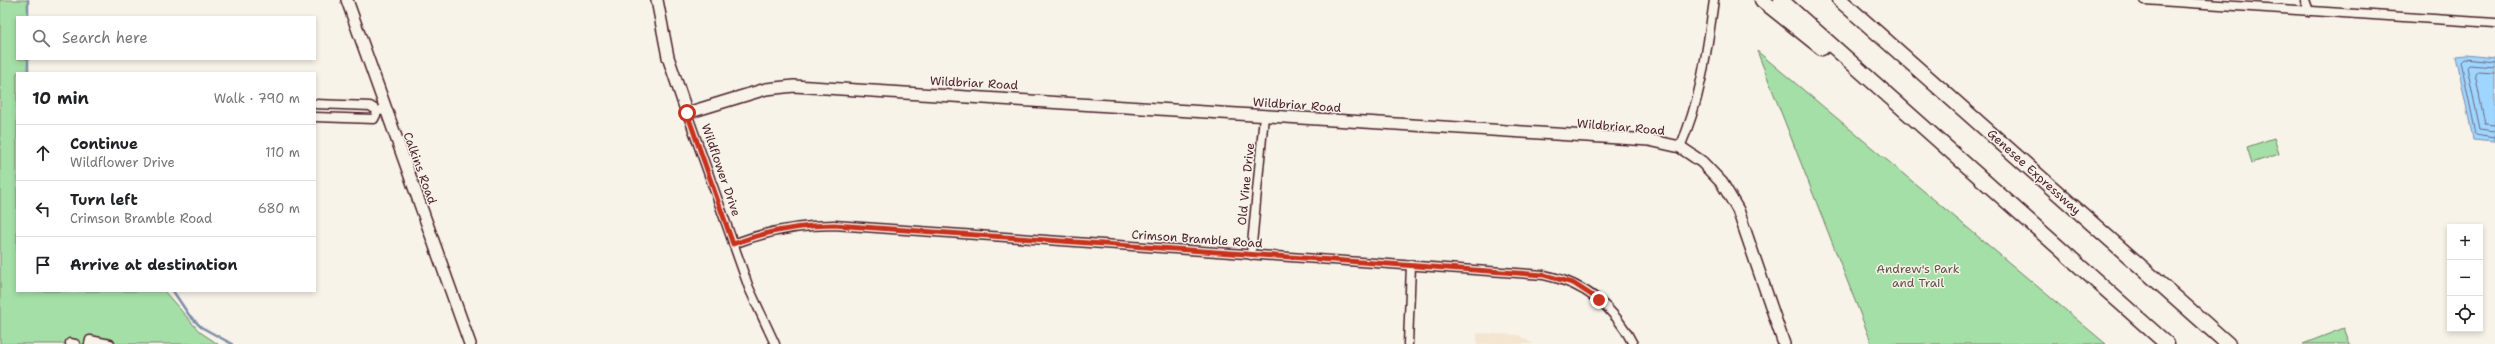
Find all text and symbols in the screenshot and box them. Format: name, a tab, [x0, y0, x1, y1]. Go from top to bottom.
search box	[16, 16, 316, 60]
icon: search	[30, 27, 52, 49]
text: Search here	[62, 28, 148, 48]
street label: Wildbriar Road	[929, 73, 1019, 93]
text: 10 min	[32, 87, 89, 109]
text: Walk · 790 m	[214, 90, 300, 107]
street label: Wildbriar Road	[1252, 94, 1342, 116]
route start	[678, 104, 696, 122]
street label: Wildbriar Road	[1576, 115, 1666, 139]
street label: Wildflower Drive	[698, 122, 744, 219]
street label: Genesee Expressway	[1984, 126, 2084, 218]
street label: Calkins Road	[400, 130, 441, 207]
text: Continue	[70, 134, 138, 154]
icon: ahead	[32, 142, 54, 164]
street label: Old Vine Drive	[1234, 142, 1258, 226]
text: 110 m	[265, 144, 300, 161]
text: Wildflower Drive	[70, 154, 175, 171]
text: Turn left	[70, 190, 138, 210]
icon: left	[32, 198, 54, 220]
text: 680 m	[258, 200, 300, 217]
text: Crimson Bramble Road	[70, 210, 212, 227]
map controls	[2447, 224, 2483, 332]
button: +	[2447, 224, 2483, 260]
street label: Crimson Bramble Road	[1131, 226, 1263, 252]
icon: arrive	[32, 254, 54, 276]
text: Arrive at destination	[70, 255, 238, 275]
button: −	[2447, 260, 2483, 296]
park label: Andrew's Park and Trail	[1876, 261, 1960, 291]
route end	[1590, 291, 1608, 309]
button: locate	[2447, 296, 2483, 332]

